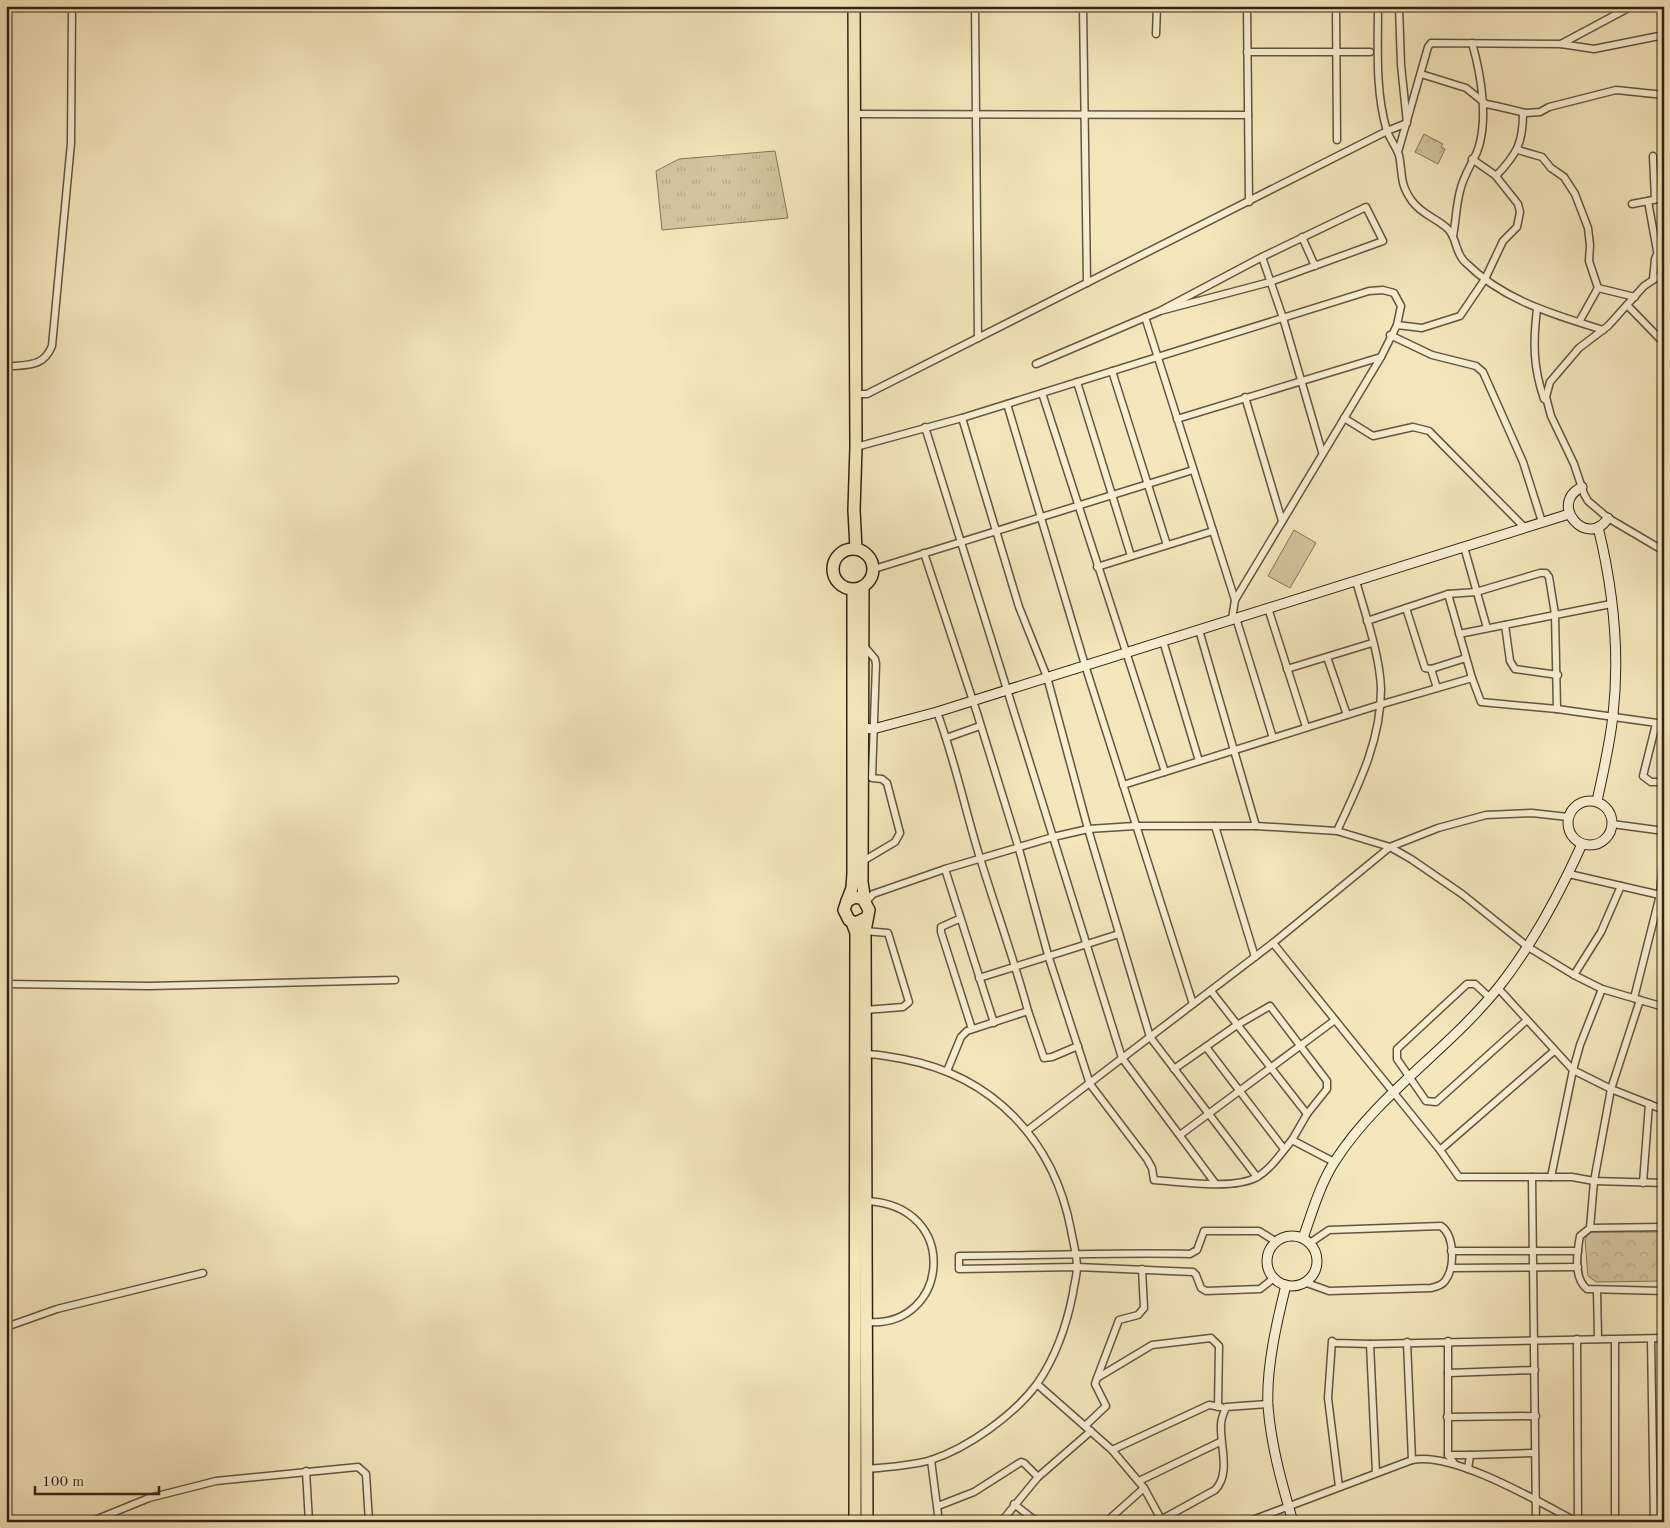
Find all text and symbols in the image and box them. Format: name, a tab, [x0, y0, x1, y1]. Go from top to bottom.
scale bar	[35, 1463, 159, 1495]
text: 100 m	[42, 1475, 84, 1490]

